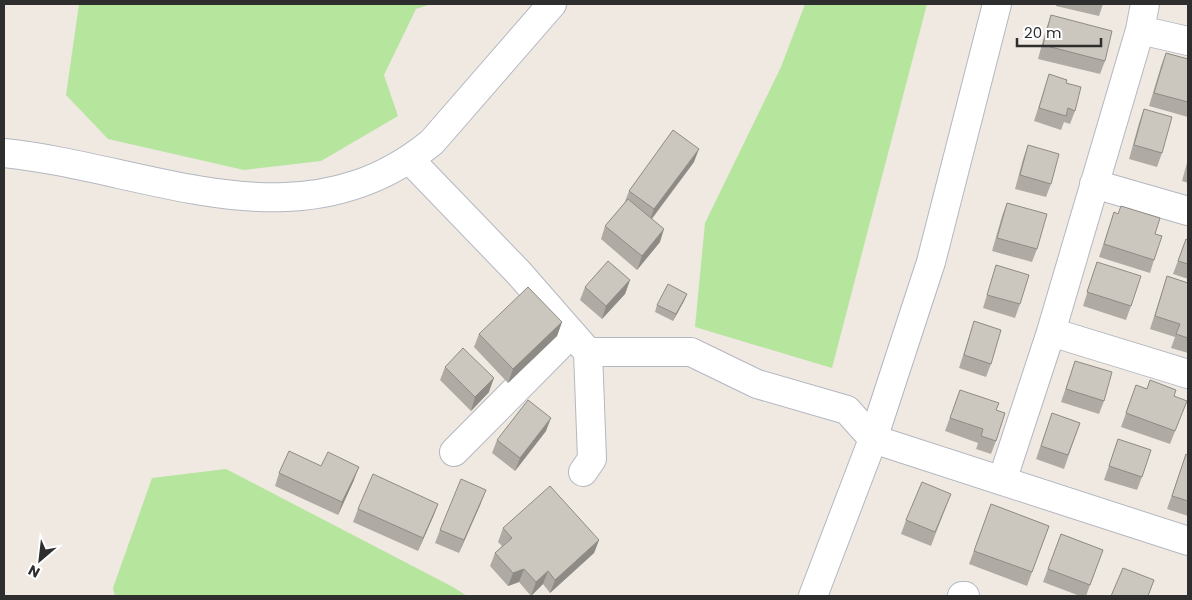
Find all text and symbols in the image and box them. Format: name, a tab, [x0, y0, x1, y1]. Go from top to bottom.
scale bar	[1017, 15, 1101, 47]
text: 20 m	[1024, 22, 1062, 43]
north arrow	[15, 535, 65, 585]
text: N	[25, 560, 43, 583]

